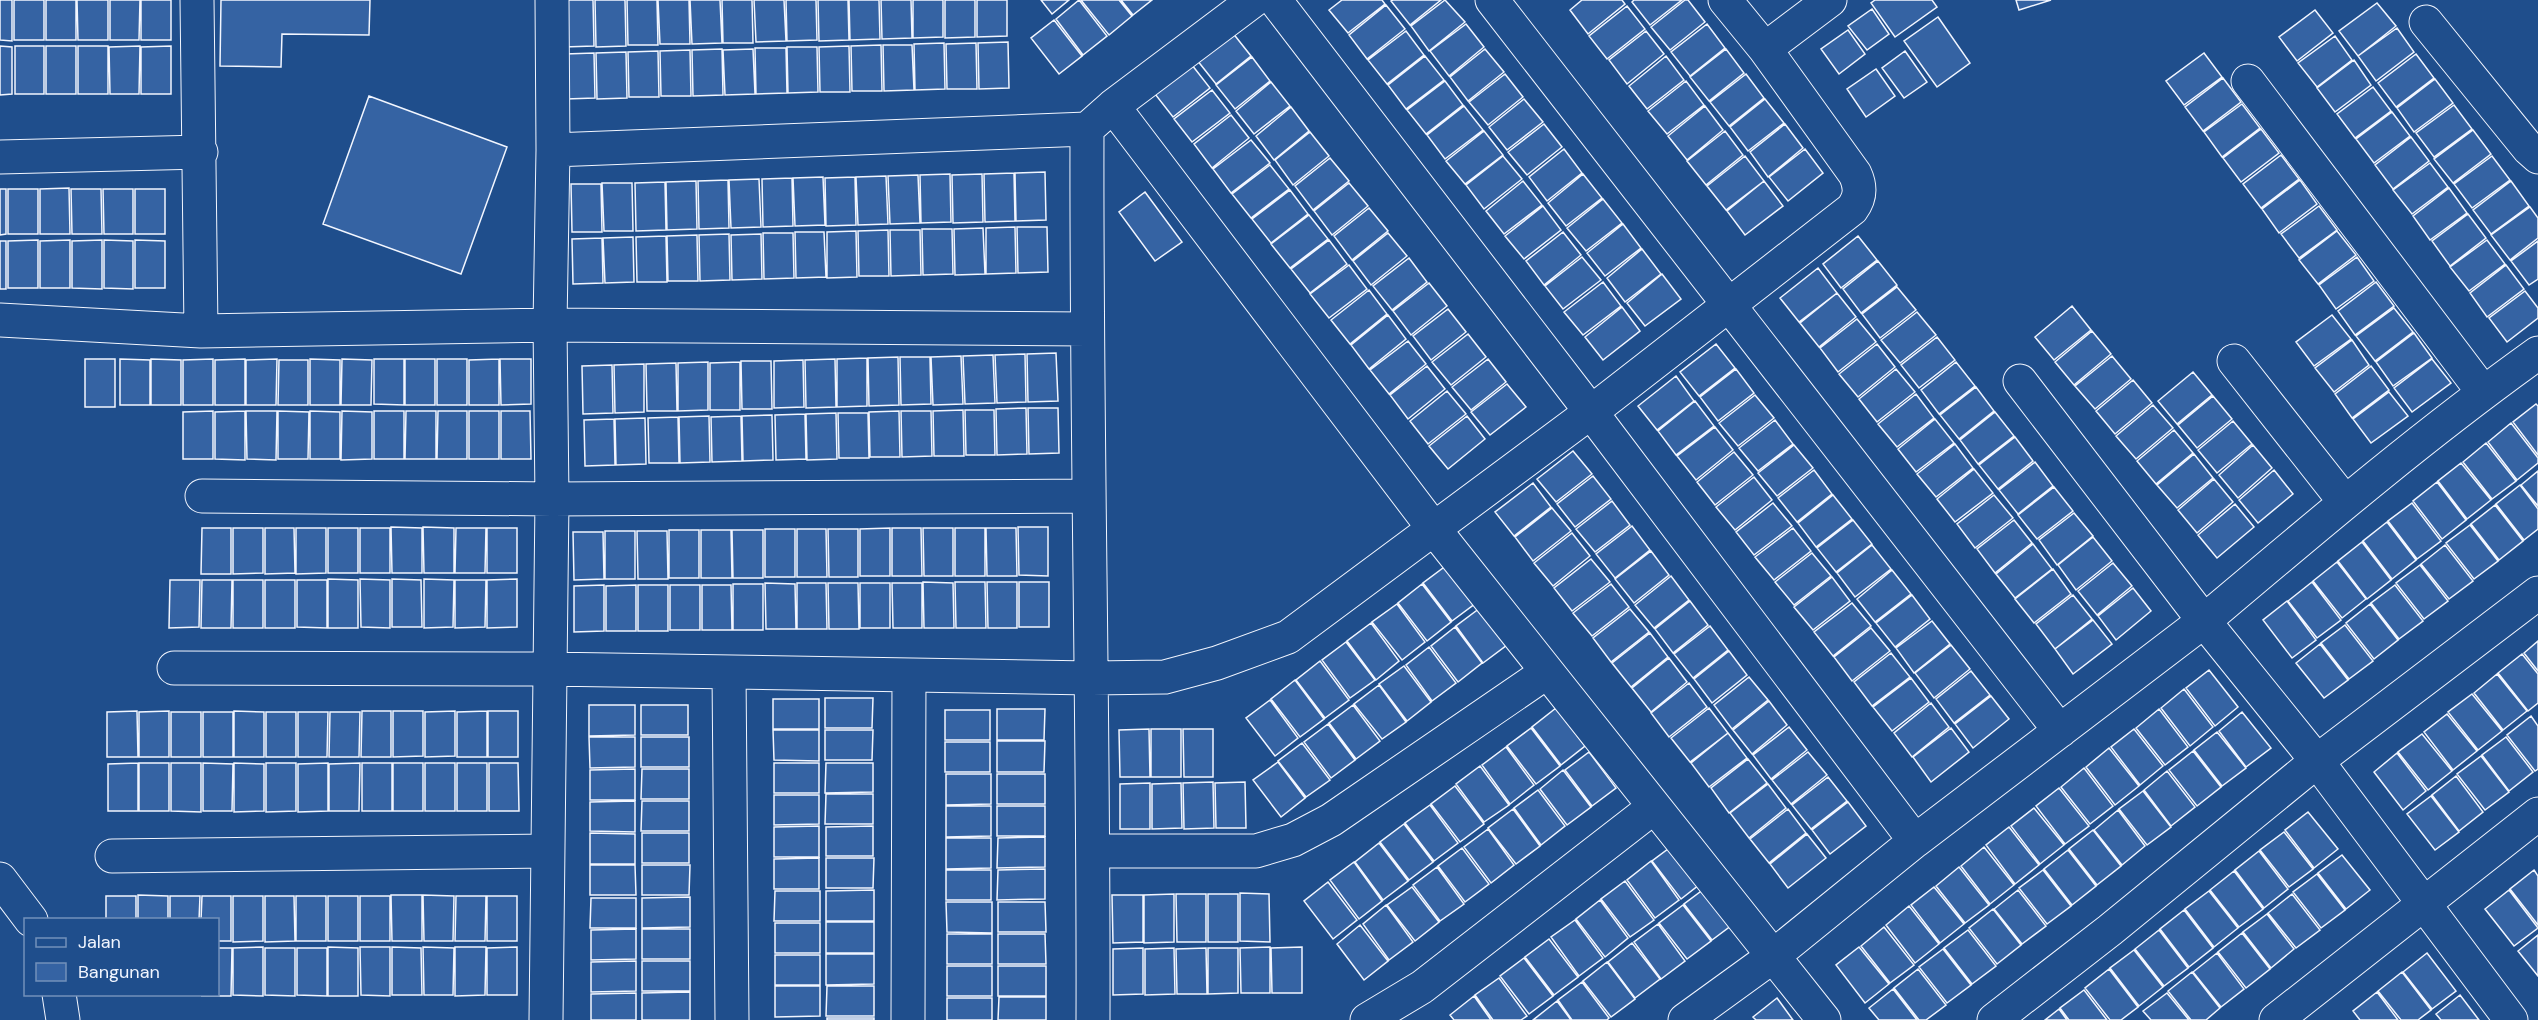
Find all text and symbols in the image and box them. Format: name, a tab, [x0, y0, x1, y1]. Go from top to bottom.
legend	[24, 918, 219, 996]
text: Jalan	[78, 930, 121, 954]
text: Bangunan	[78, 960, 160, 984]

